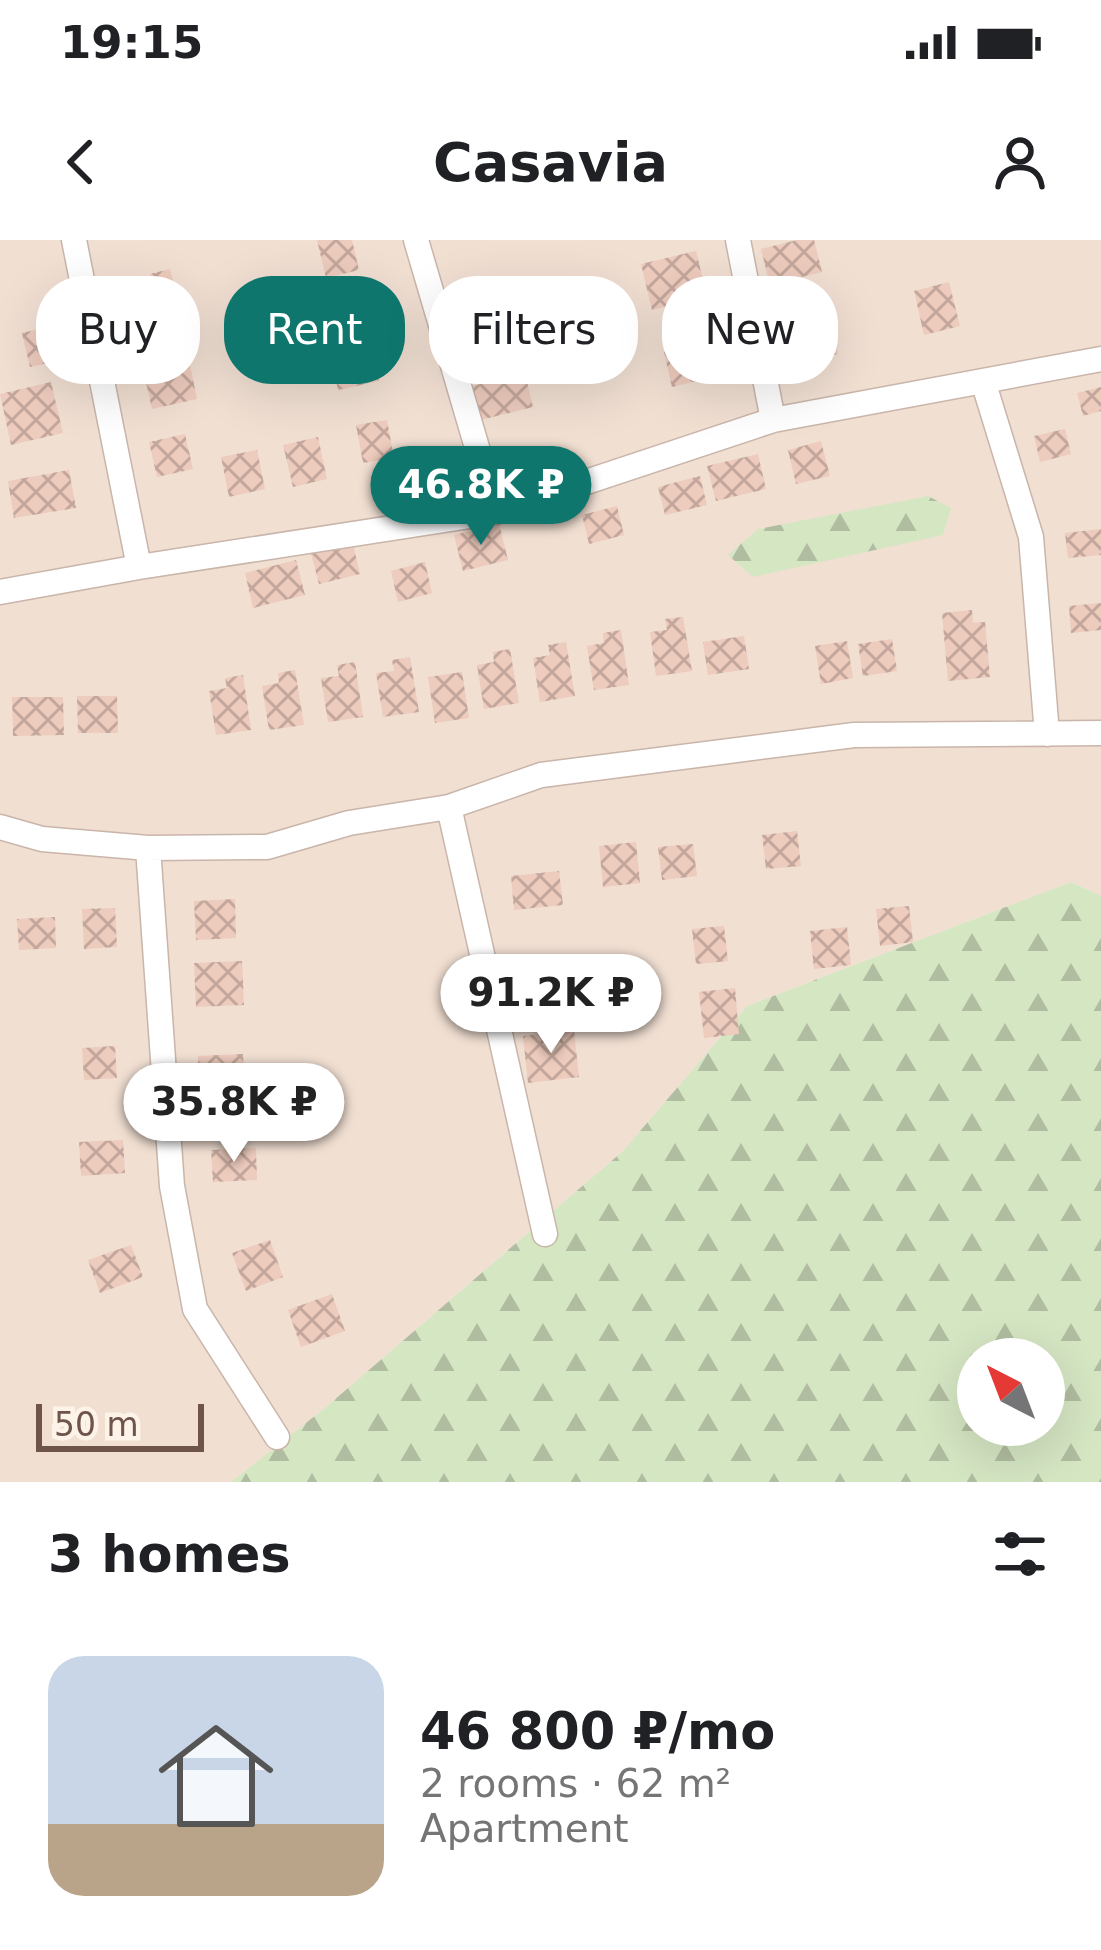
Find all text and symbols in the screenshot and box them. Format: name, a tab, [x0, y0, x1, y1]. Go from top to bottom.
text: 19:15	[60, 16, 203, 69]
icon: back	[48, 129, 114, 195]
icon: person	[987, 129, 1053, 195]
text: Casavia	[433, 131, 668, 194]
chip: Buy	[36, 276, 200, 384]
chip: Rent	[224, 276, 405, 384]
chip: Filters	[429, 276, 638, 384]
chip: New	[662, 276, 838, 384]
pin: 46.8K ₽	[370, 446, 592, 548]
text: 46.8K ₽	[397, 462, 565, 507]
pin: 91.2K ₽	[440, 954, 662, 1056]
text: 91.2K ₽	[467, 970, 635, 1015]
pin: 35.8K ₽	[123, 1063, 345, 1165]
text: 35.8K ₽	[150, 1079, 318, 1124]
north arrow	[957, 1338, 1065, 1446]
map controls	[957, 1338, 1065, 1446]
scale bar	[36, 1398, 204, 1451]
text: 50 m	[54, 1405, 139, 1444]
icon: filters	[987, 1521, 1053, 1587]
text: 3 homes	[48, 1525, 291, 1584]
text: 46 800 ₽/mo	[420, 1702, 775, 1761]
icon: home	[144, 1704, 288, 1848]
text: 2 rooms · 62 m²	[420, 1761, 731, 1806]
text: Apartment	[420, 1806, 629, 1851]

